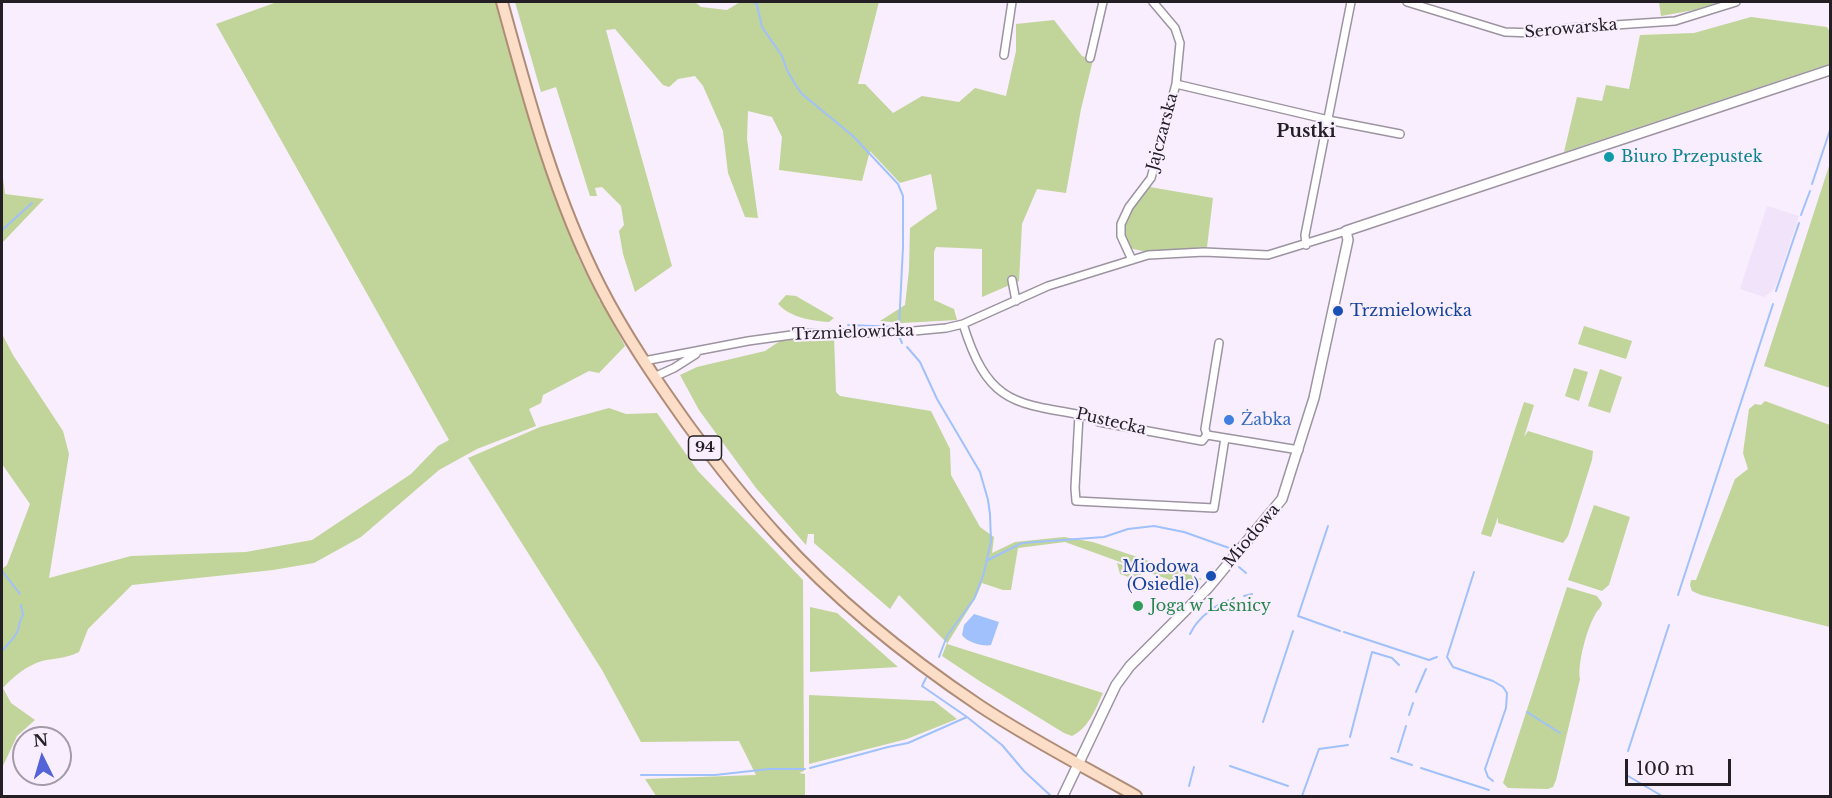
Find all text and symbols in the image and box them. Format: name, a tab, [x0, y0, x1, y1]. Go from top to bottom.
street label: Serowarska	[1524, 15, 1618, 43]
street label: Jajczarska	[1143, 91, 1183, 173]
district label: Pustki	[1276, 121, 1336, 143]
place label: Biuro Przepustek	[1621, 147, 1763, 167]
marker: Biuro Przepustek	[1602, 150, 1616, 164]
place label: Trzmielowicka	[1350, 301, 1472, 321]
marker: Trzmielowicka	[1331, 304, 1345, 318]
street label: Trzmielowicka	[792, 321, 914, 345]
street label: Pustecka	[1074, 405, 1148, 439]
place label: Żabka	[1241, 410, 1291, 430]
marker: Żabka	[1222, 413, 1236, 427]
road number: 94	[688, 436, 722, 460]
street label: Miodowa	[1220, 500, 1284, 572]
place label: Miodowa (Osiedle)	[1122, 557, 1199, 595]
marker: Miodowa (Osiedle)	[1204, 569, 1218, 583]
place label: Joga w Leśnicy	[1150, 596, 1271, 616]
marker: Joga w Leśnicy	[1131, 599, 1145, 613]
north arrow	[12, 726, 72, 786]
text: N	[32, 729, 49, 751]
scale bar	[1628, 747, 1734, 785]
text: 100 m	[1636, 758, 1694, 780]

